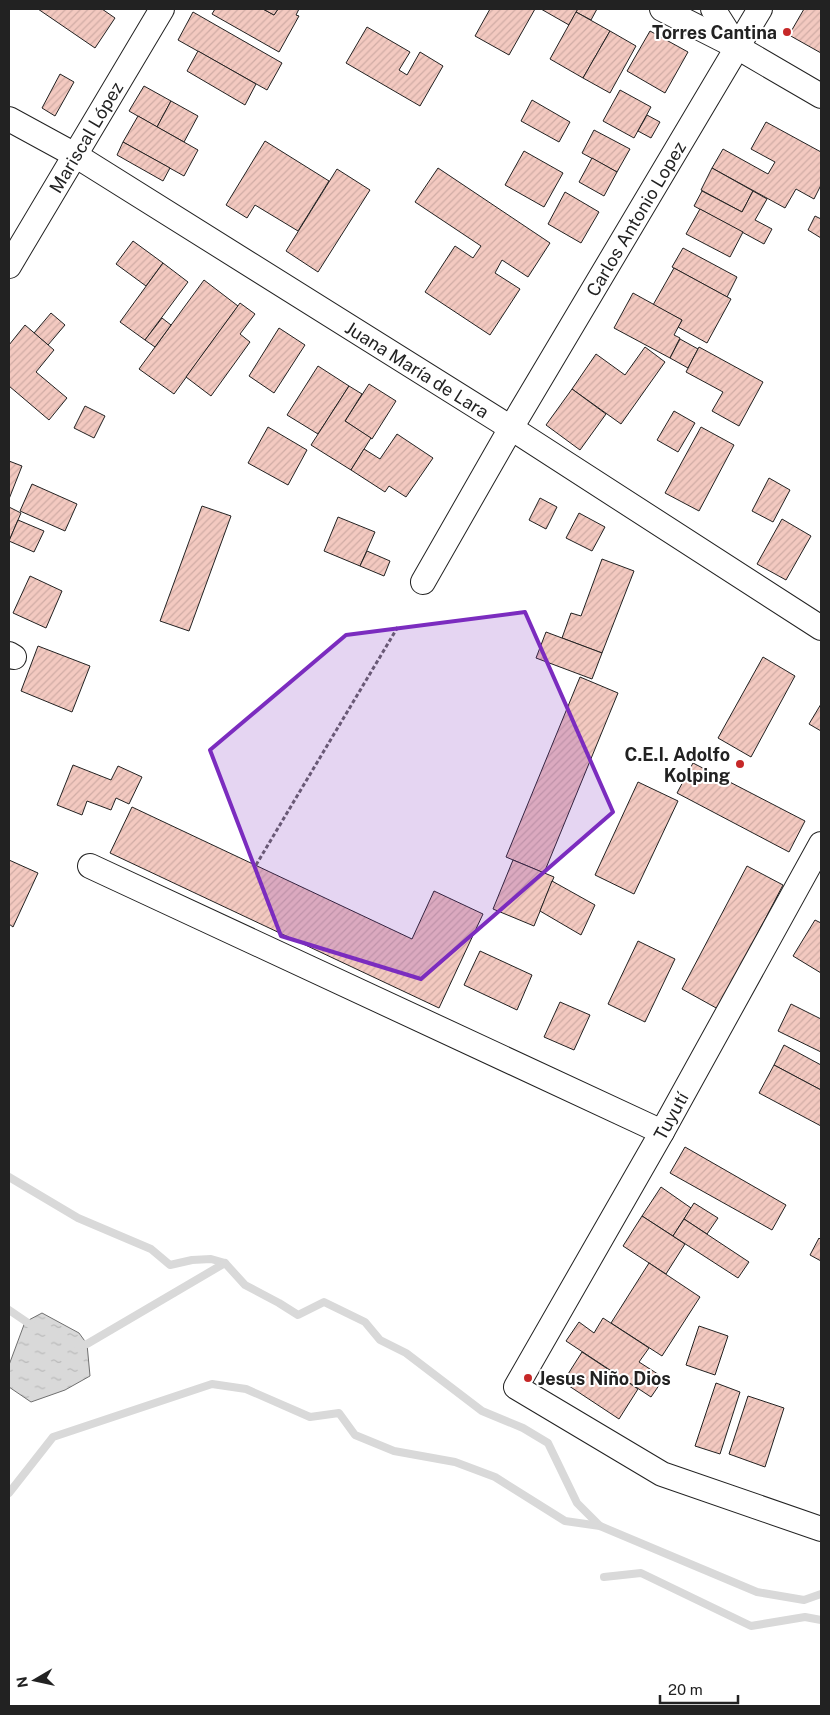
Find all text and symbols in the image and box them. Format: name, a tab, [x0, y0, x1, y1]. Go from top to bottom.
place label: Torres Cantina	[652, 22, 777, 43]
marker: Torres Cantina	[781, 26, 793, 38]
street label: Mariscal López	[45, 78, 127, 196]
street label: Carlos Antonio Lopez	[581, 137, 690, 300]
street label: Juana María de Lara	[342, 316, 493, 422]
place label: C.E.I. Adolfo Kolping	[625, 744, 730, 786]
marker: C.E.I. Adolfo Kolping	[734, 758, 746, 770]
street label: Tuyutí	[649, 1088, 693, 1144]
place label: Jesus Niño Dios	[538, 1368, 671, 1389]
marker: Jesus Niño Dios	[522, 1372, 534, 1384]
north arrow	[10, 1655, 60, 1705]
scale bar	[660, 1672, 738, 1704]
text: N	[13, 1675, 31, 1689]
text: 20 m	[668, 1681, 703, 1698]

